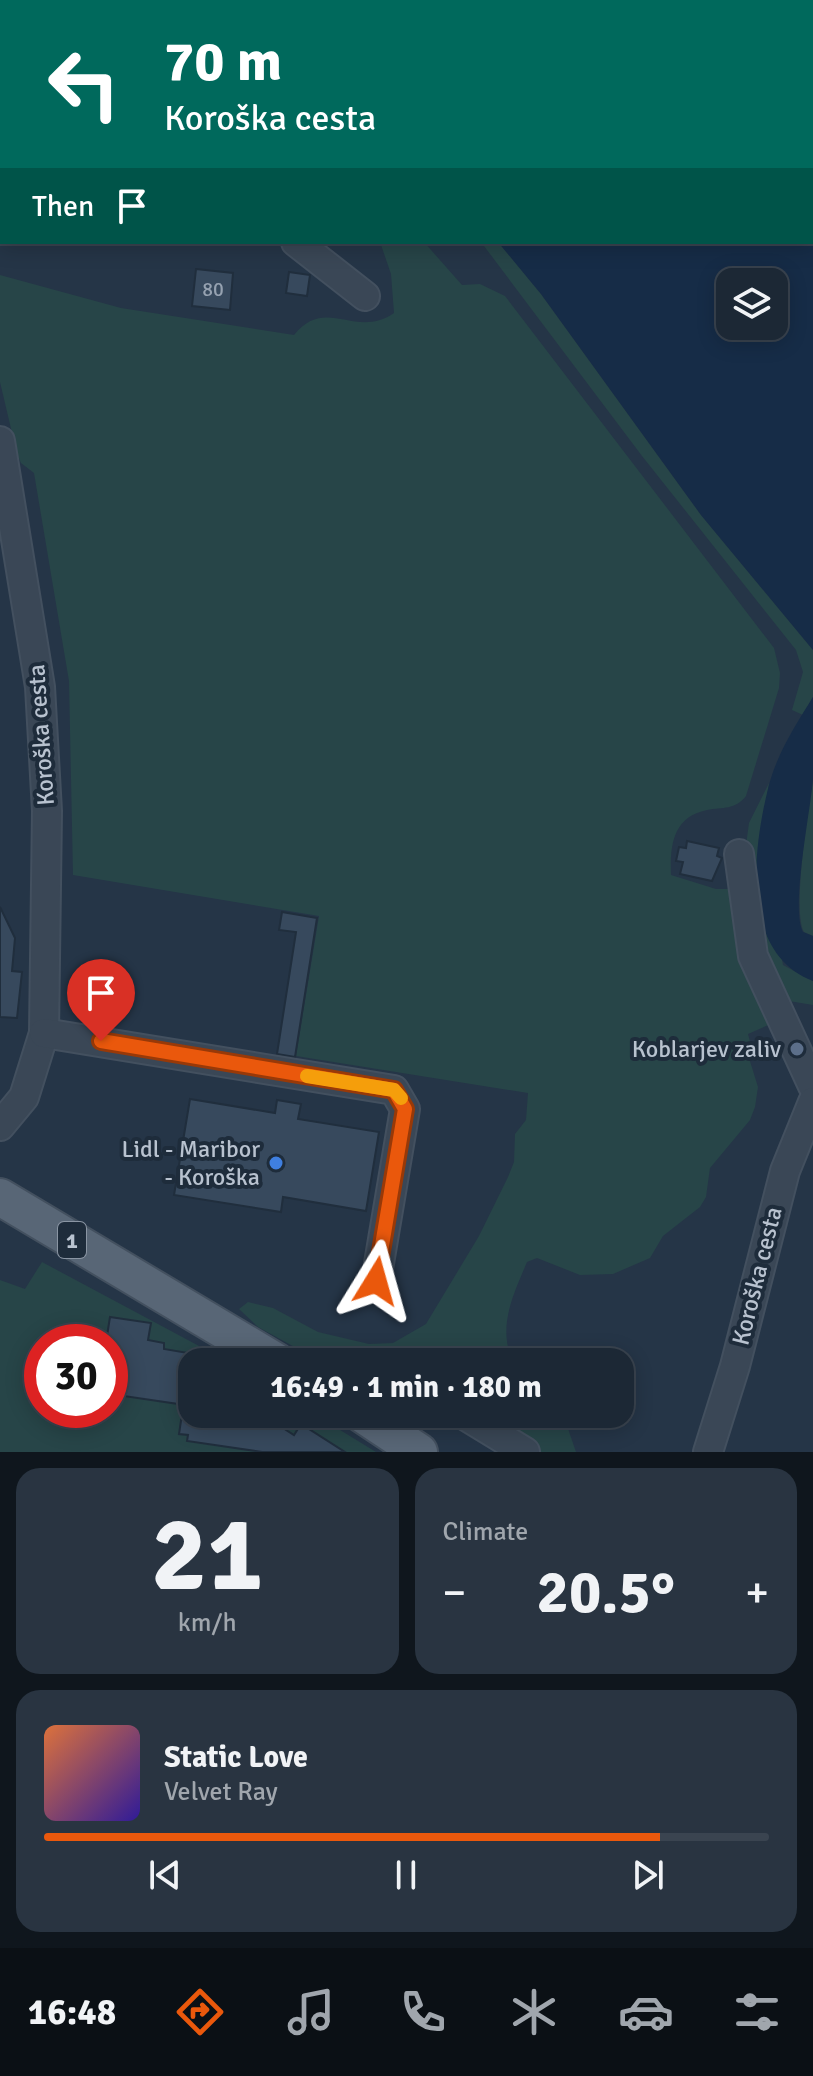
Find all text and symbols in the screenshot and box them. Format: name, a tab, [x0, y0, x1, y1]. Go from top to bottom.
text: 70 m	[164, 27, 282, 96]
icon: left	[32, 32, 136, 136]
text: Koroška cesta	[164, 96, 376, 141]
icon: arrive	[110, 184, 154, 228]
text: Then	[32, 188, 94, 225]
map controls	[716, 268, 788, 340]
button: layers	[716, 268, 788, 340]
house number: 80	[202, 277, 224, 302]
street label: Koroška cesta	[21, 663, 61, 807]
pin	[67, 959, 135, 1041]
icon: arrive	[79, 971, 123, 1015]
place label: Koblarjev zaliv	[632, 1034, 781, 1064]
marker: Koblarjev zaliv	[788, 1040, 806, 1058]
place label: Lidl - Maribor - Koroška	[121, 1134, 260, 1192]
marker: Lidl - Maribor - Koroška	[267, 1154, 285, 1172]
street label: Koroška cesta	[725, 1204, 789, 1348]
road number: 1	[58, 1222, 86, 1258]
position arrow	[334, 1239, 418, 1323]
speed limit sign: 30	[24, 1324, 128, 1428]
text: 16:49 · 1 min · 180 m	[270, 1369, 542, 1406]
text: 21	[151, 1491, 263, 1619]
text: Climate	[443, 1516, 528, 1548]
text: 20.5°	[537, 1556, 675, 1630]
text: −	[443, 1566, 466, 1620]
text: +	[745, 1566, 769, 1620]
text: km/h	[178, 1607, 237, 1639]
text: Static Love	[164, 1739, 308, 1776]
text: Velvet Ray	[164, 1776, 278, 1808]
icon: previous	[143, 1853, 187, 1897]
icon: pause	[384, 1853, 428, 1897]
icon: next	[626, 1853, 670, 1897]
icon: directions	[172, 1984, 228, 2040]
icon: music	[283, 1984, 339, 2040]
icon: phone	[395, 1984, 451, 2040]
icon: climate	[506, 1984, 562, 2040]
icon: car	[618, 1984, 674, 2040]
icon: filters	[729, 1984, 785, 2040]
text: 16:48	[28, 1990, 116, 2035]

